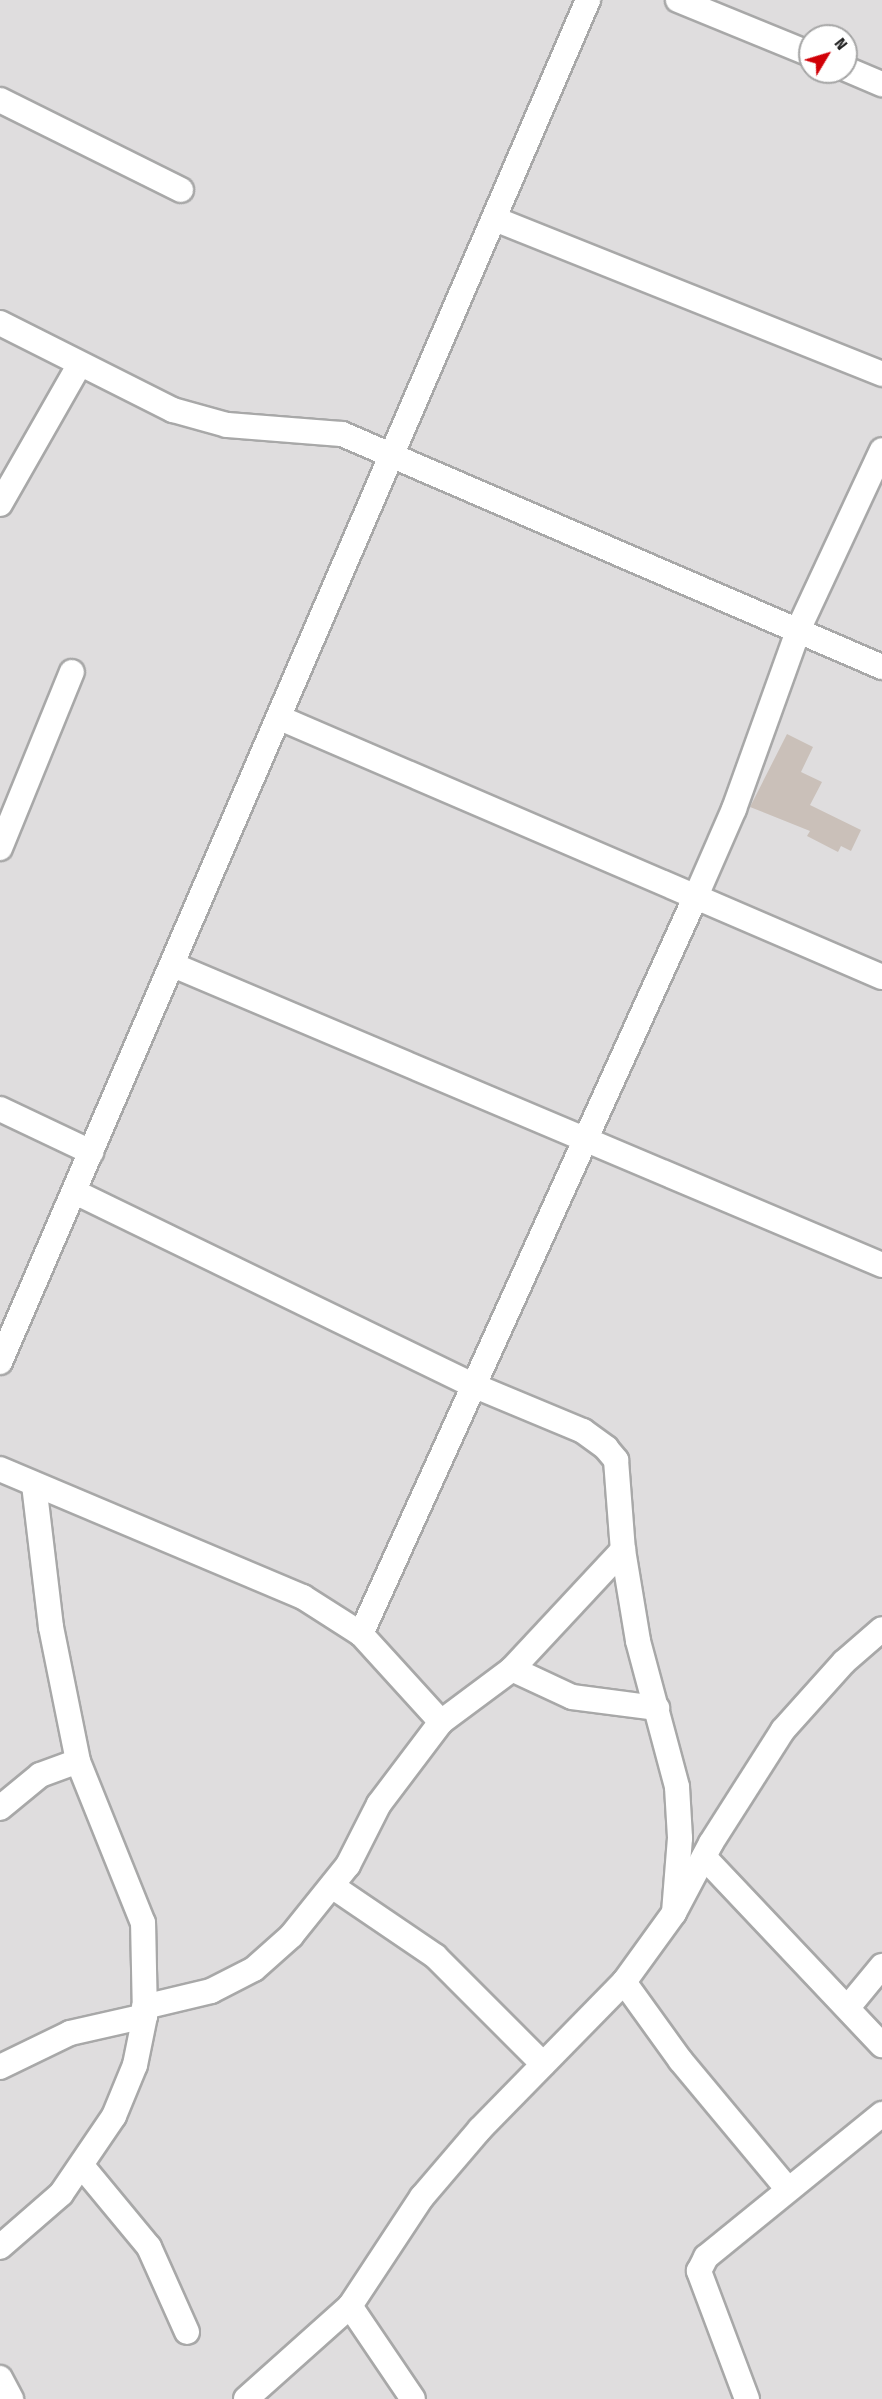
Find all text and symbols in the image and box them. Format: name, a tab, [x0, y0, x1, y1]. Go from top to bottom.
north arrow	[798, 24, 858, 84]
text: N	[831, 34, 851, 53]

